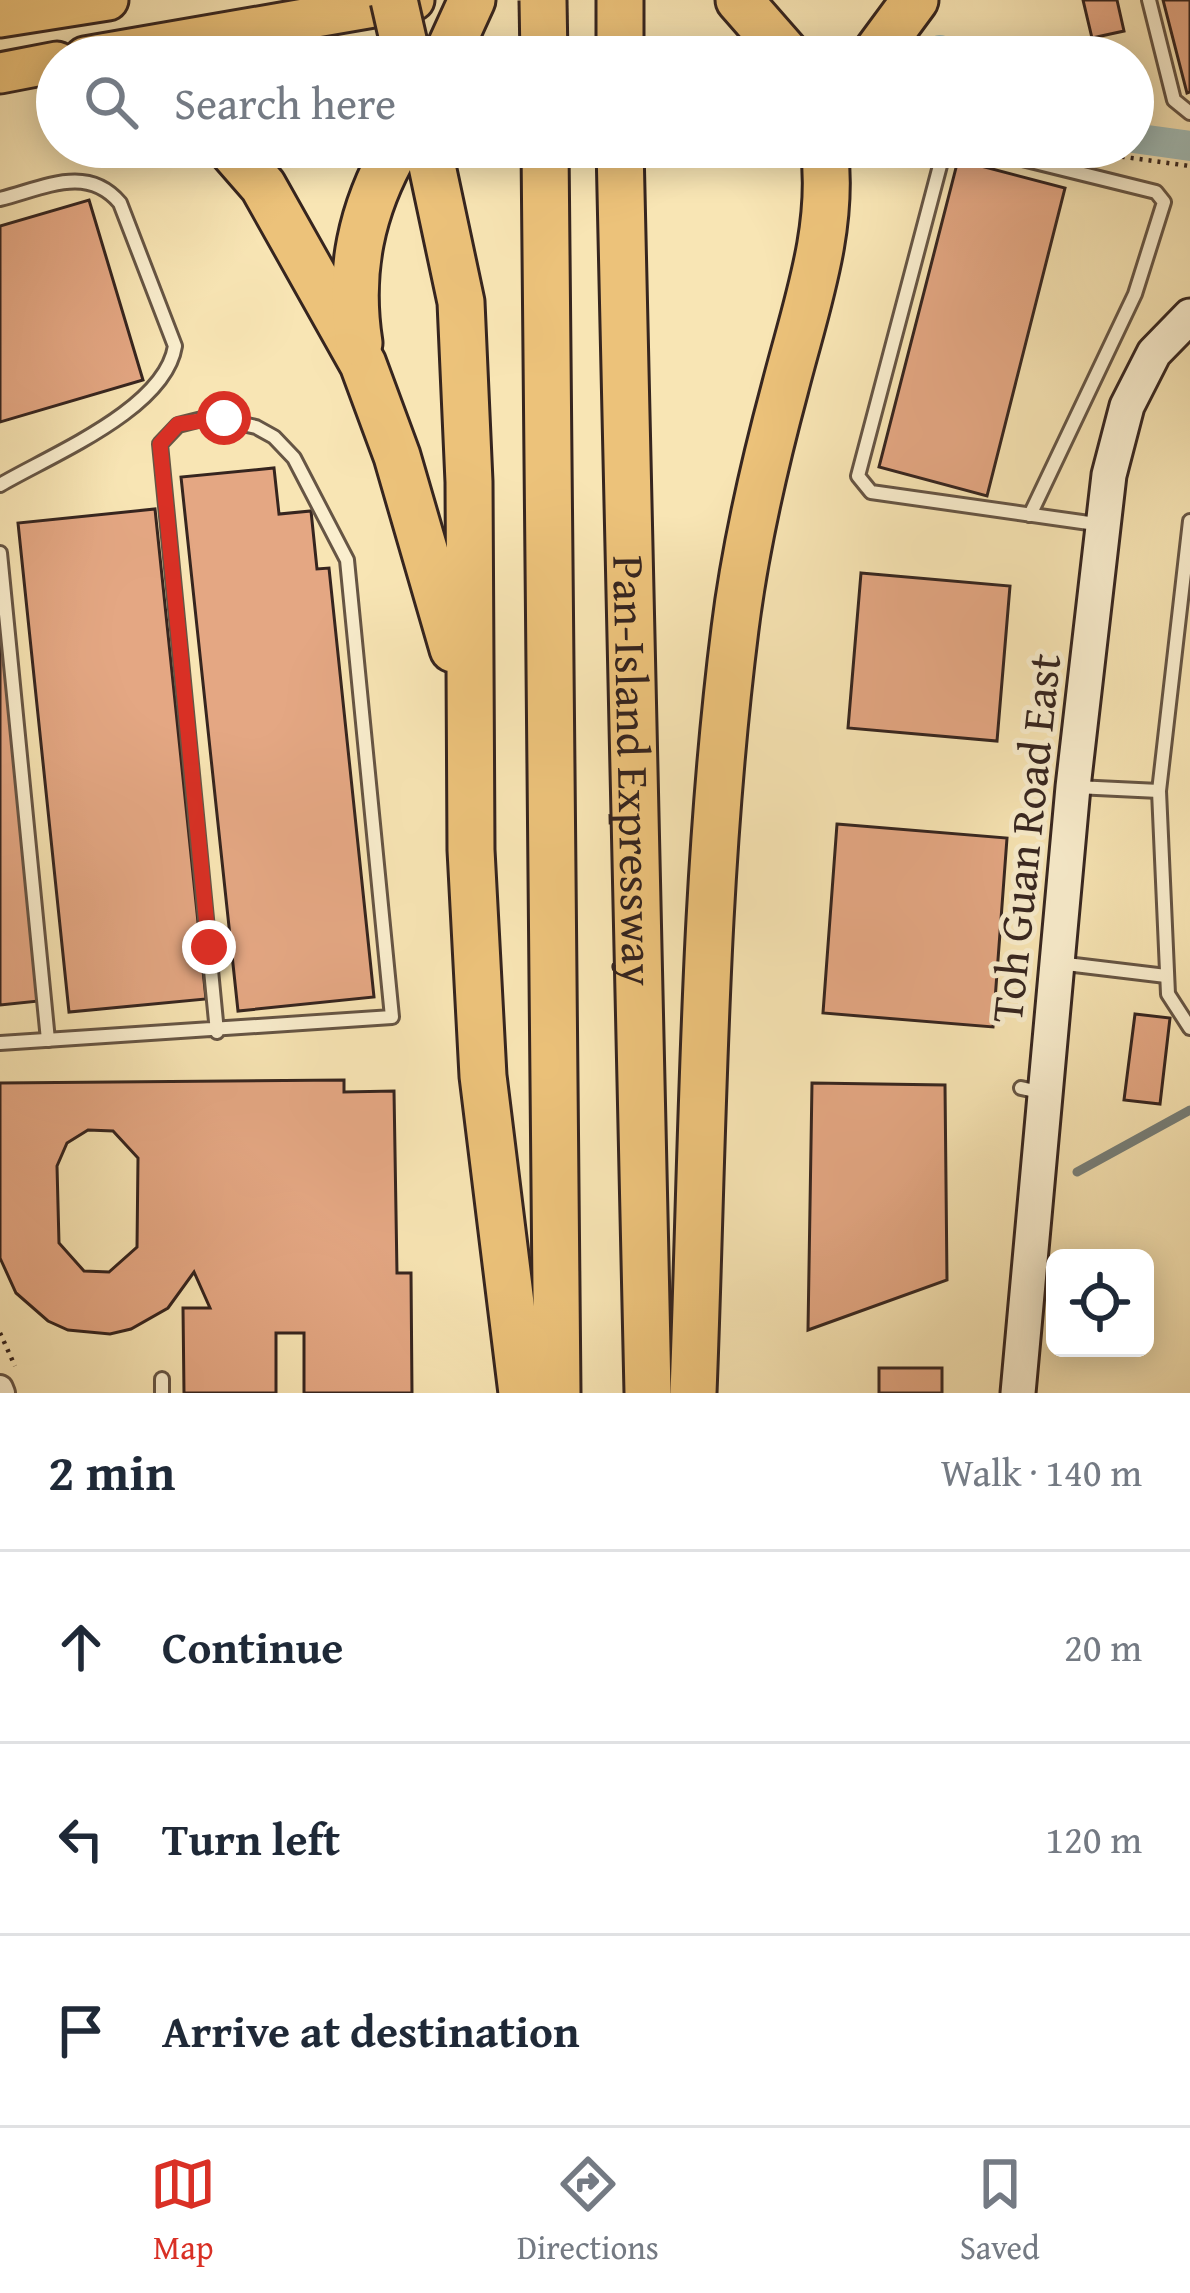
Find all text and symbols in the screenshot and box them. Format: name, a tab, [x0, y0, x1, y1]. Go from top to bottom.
search box	[36, 36, 1154, 168]
icon: search	[78, 69, 144, 135]
text: Search here	[174, 70, 396, 135]
route start	[197, 391, 251, 445]
street label: Pan-Island Expressway	[597, 555, 672, 987]
street label: Toh Guan Road East	[973, 650, 1076, 1026]
route end	[182, 920, 236, 974]
map controls	[1046, 1249, 1154, 1357]
button: locate	[1046, 1249, 1154, 1357]
text: 2 min	[48, 1434, 175, 1509]
text: Walk · 140 m	[941, 1443, 1142, 1500]
icon: ahead	[48, 1614, 114, 1680]
text: Continue	[162, 1614, 343, 1679]
text: 20 m	[1064, 1618, 1142, 1675]
icon: left	[48, 1806, 114, 1872]
text: Turn left	[162, 1806, 340, 1871]
text: 120 m	[1045, 1810, 1142, 1867]
icon: arrive	[48, 1998, 114, 2064]
text: Arrive at destination	[162, 1998, 580, 2063]
tab: Map	[150, 2151, 216, 2271]
tab: Directions	[517, 2151, 659, 2271]
tab: Saved	[960, 2151, 1040, 2271]

